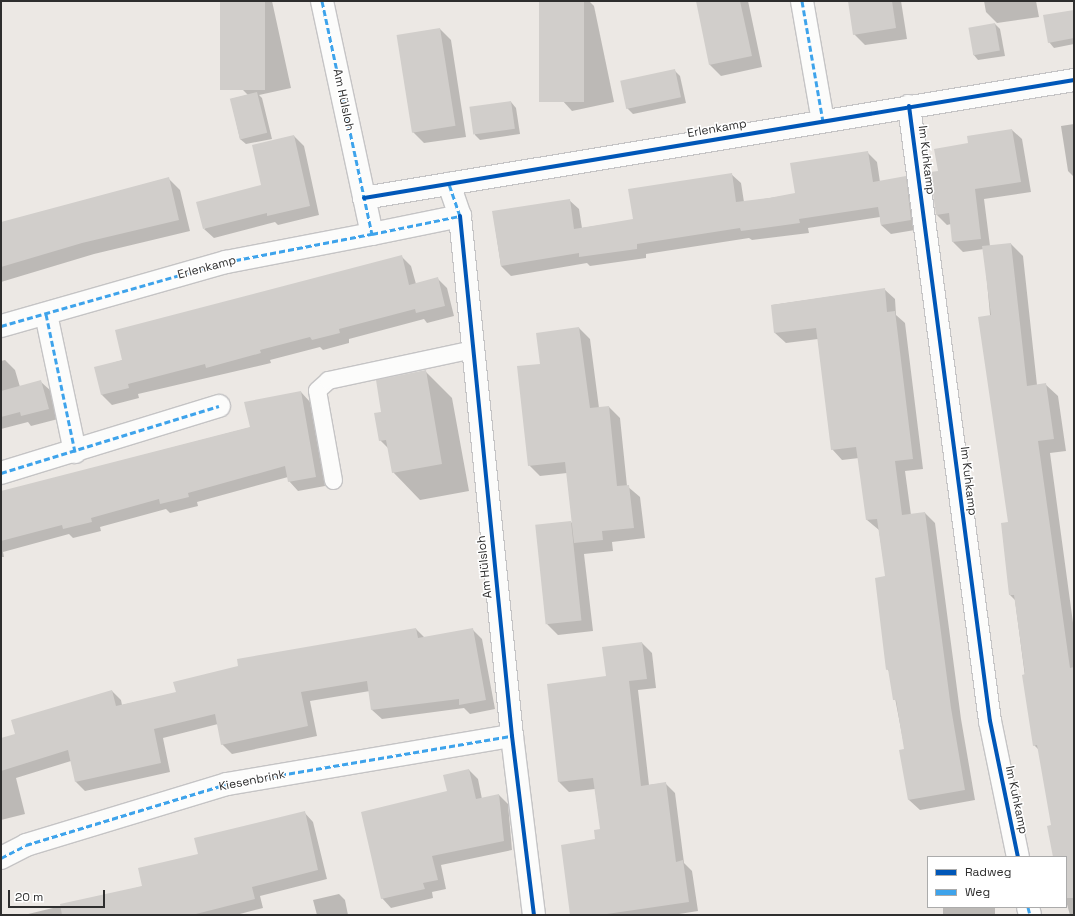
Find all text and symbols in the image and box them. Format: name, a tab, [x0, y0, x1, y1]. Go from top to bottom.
street label: Am Hülsloh	[329, 68, 357, 132]
street label: Erlenkamp	[686, 117, 748, 141]
street label: Im Kuhkamp	[915, 125, 937, 195]
street label: Erlenkamp	[176, 253, 238, 283]
street label: Im Kuhkamp	[957, 446, 979, 516]
street label: Am Hülsloh	[475, 535, 495, 599]
street label: Im Kuhkamp	[1002, 765, 1030, 835]
street label: Kiesenbrink	[218, 768, 286, 794]
legend	[927, 856, 1067, 908]
text: Radweg	[965, 864, 1011, 880]
scale bar	[10, 882, 107, 908]
text: Weg	[965, 884, 990, 900]
text: 20 m	[15, 889, 43, 905]

